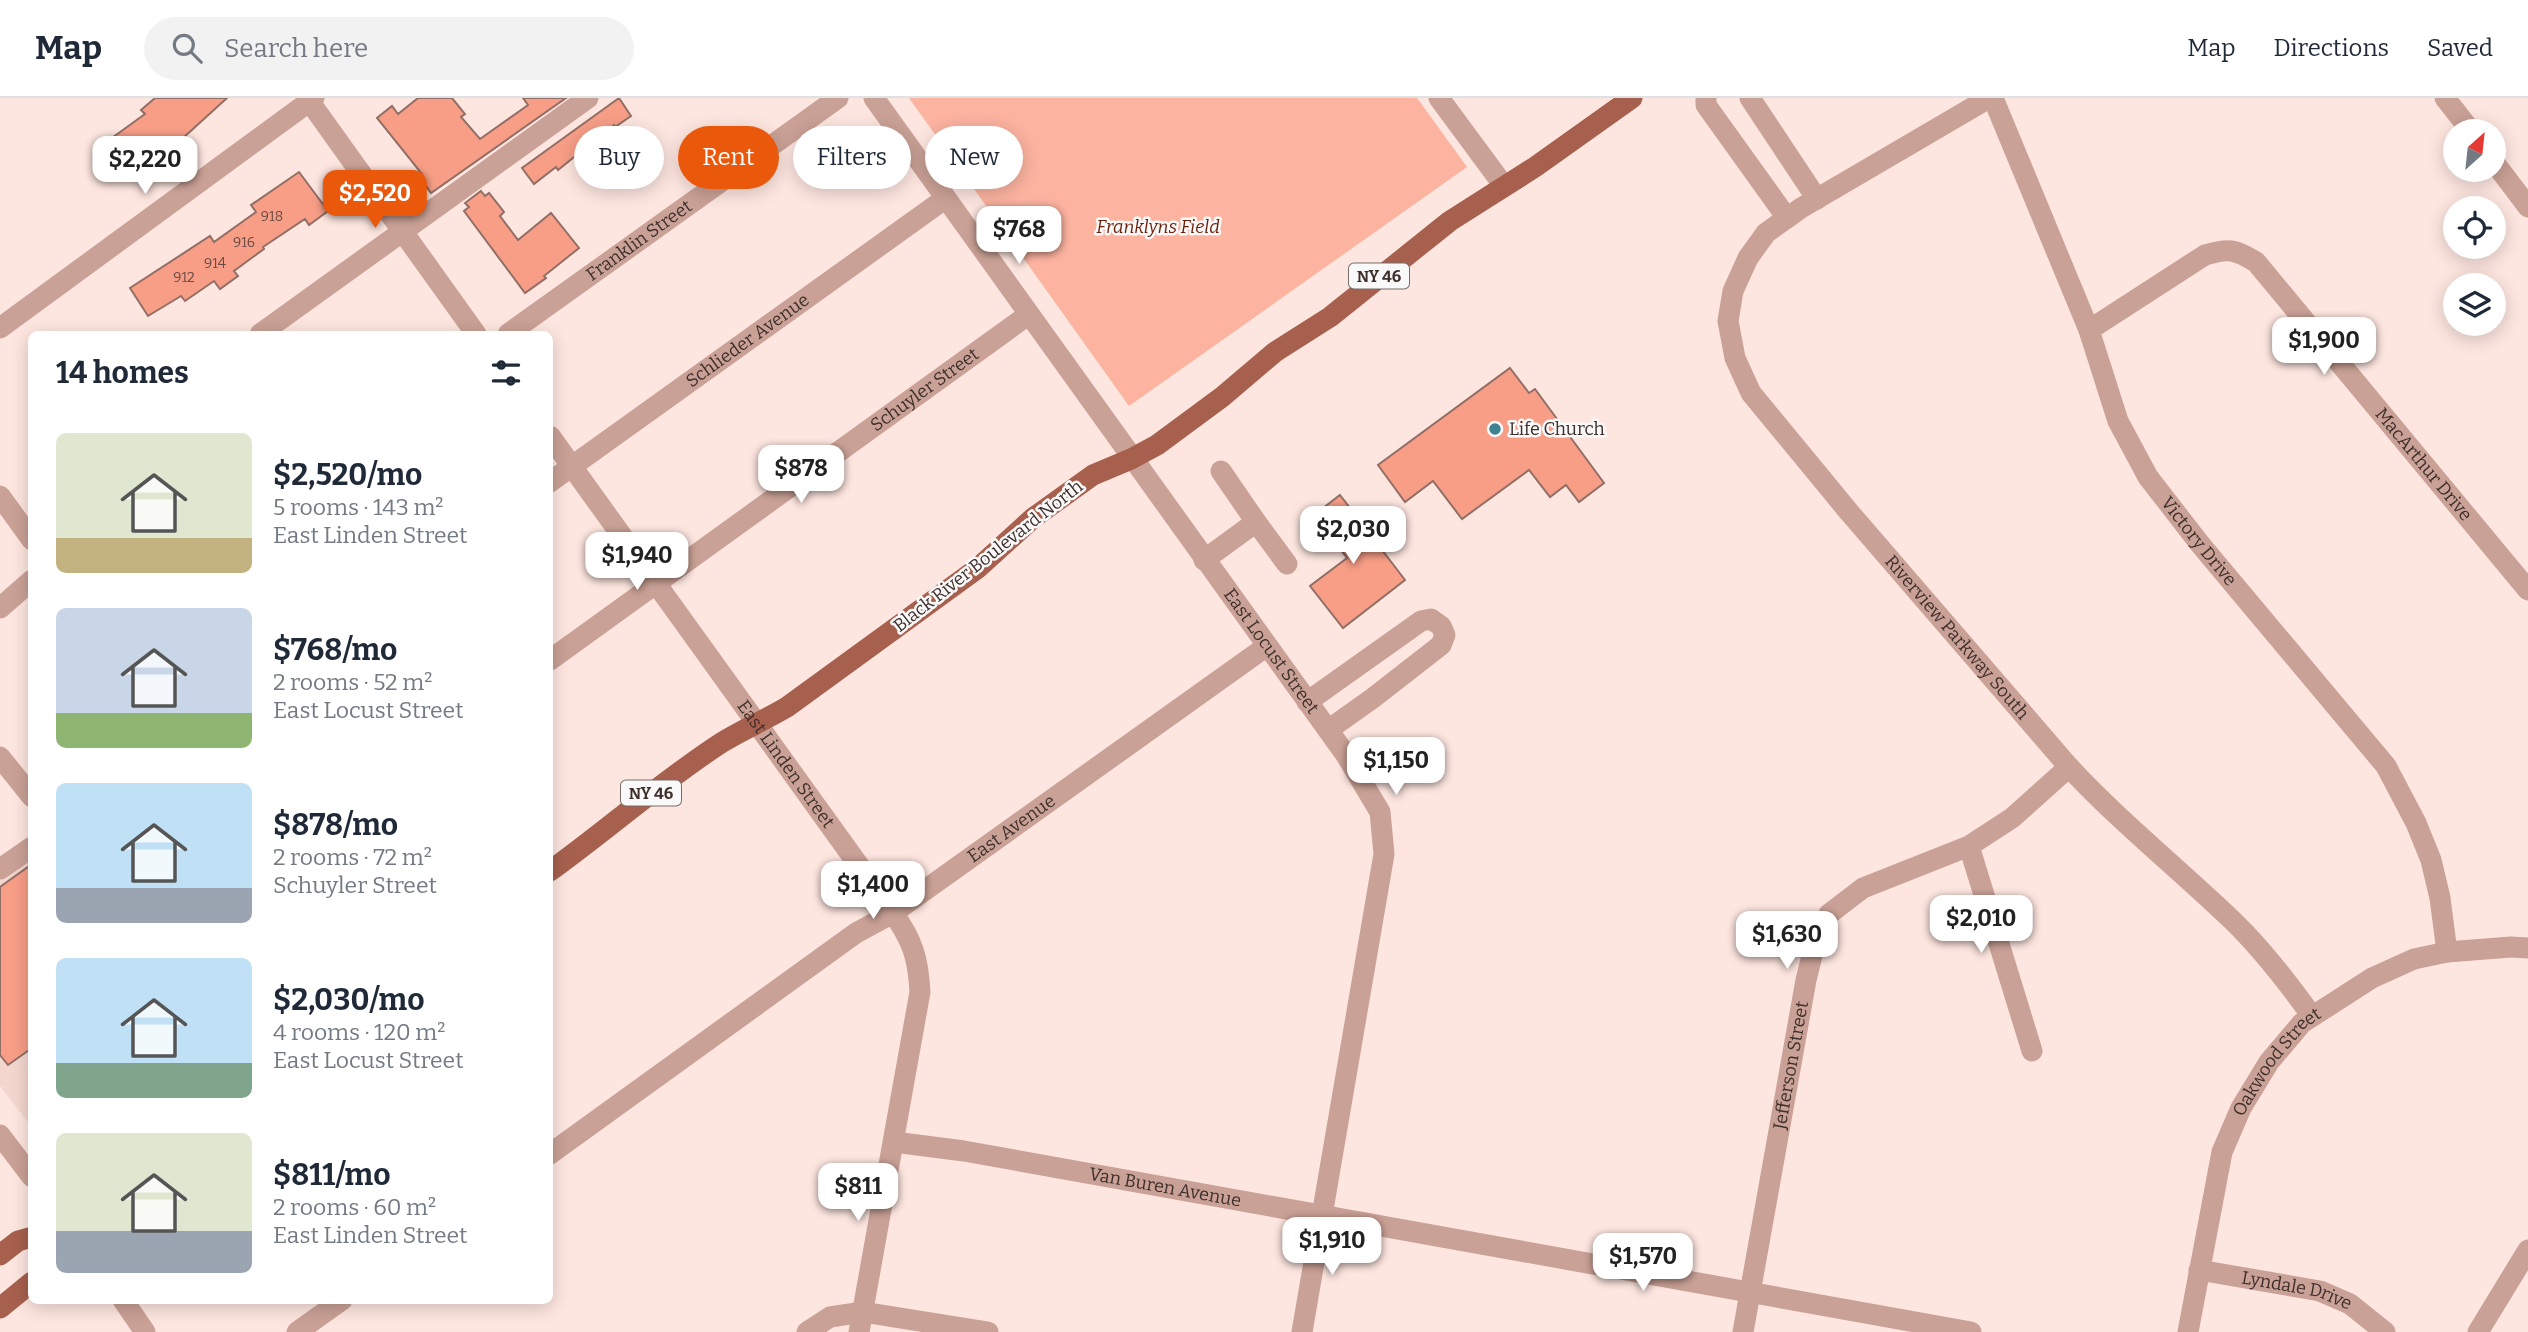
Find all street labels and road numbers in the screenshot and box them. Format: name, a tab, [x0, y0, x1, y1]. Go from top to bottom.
street label: Franklin Street	[582, 195, 697, 286]
road number: NY 46	[1349, 264, 1409, 288]
street label: Schlieder Avenue	[682, 289, 813, 392]
street label: Schuyler Street	[866, 343, 983, 436]
street label: MacArthur Drive	[2371, 403, 2477, 525]
street label: Black River Boulevard North	[889, 475, 1087, 637]
street label: Victory Drive	[2156, 492, 2241, 590]
street label: Riverview Parkway South	[1880, 551, 2034, 724]
street label: East Locust Street	[1219, 584, 1324, 718]
street label: East Linden Street	[732, 696, 840, 833]
road number: NY 46	[621, 780, 681, 806]
street label: East Avenue	[963, 790, 1060, 867]
street label: Jefferson Street	[1768, 999, 1813, 1132]
street label: Oakwood Street	[2228, 1002, 2325, 1119]
street label: Van Buren Avenue	[1087, 1163, 1243, 1212]
street label: Lyndale Drive	[2240, 1267, 2355, 1315]

